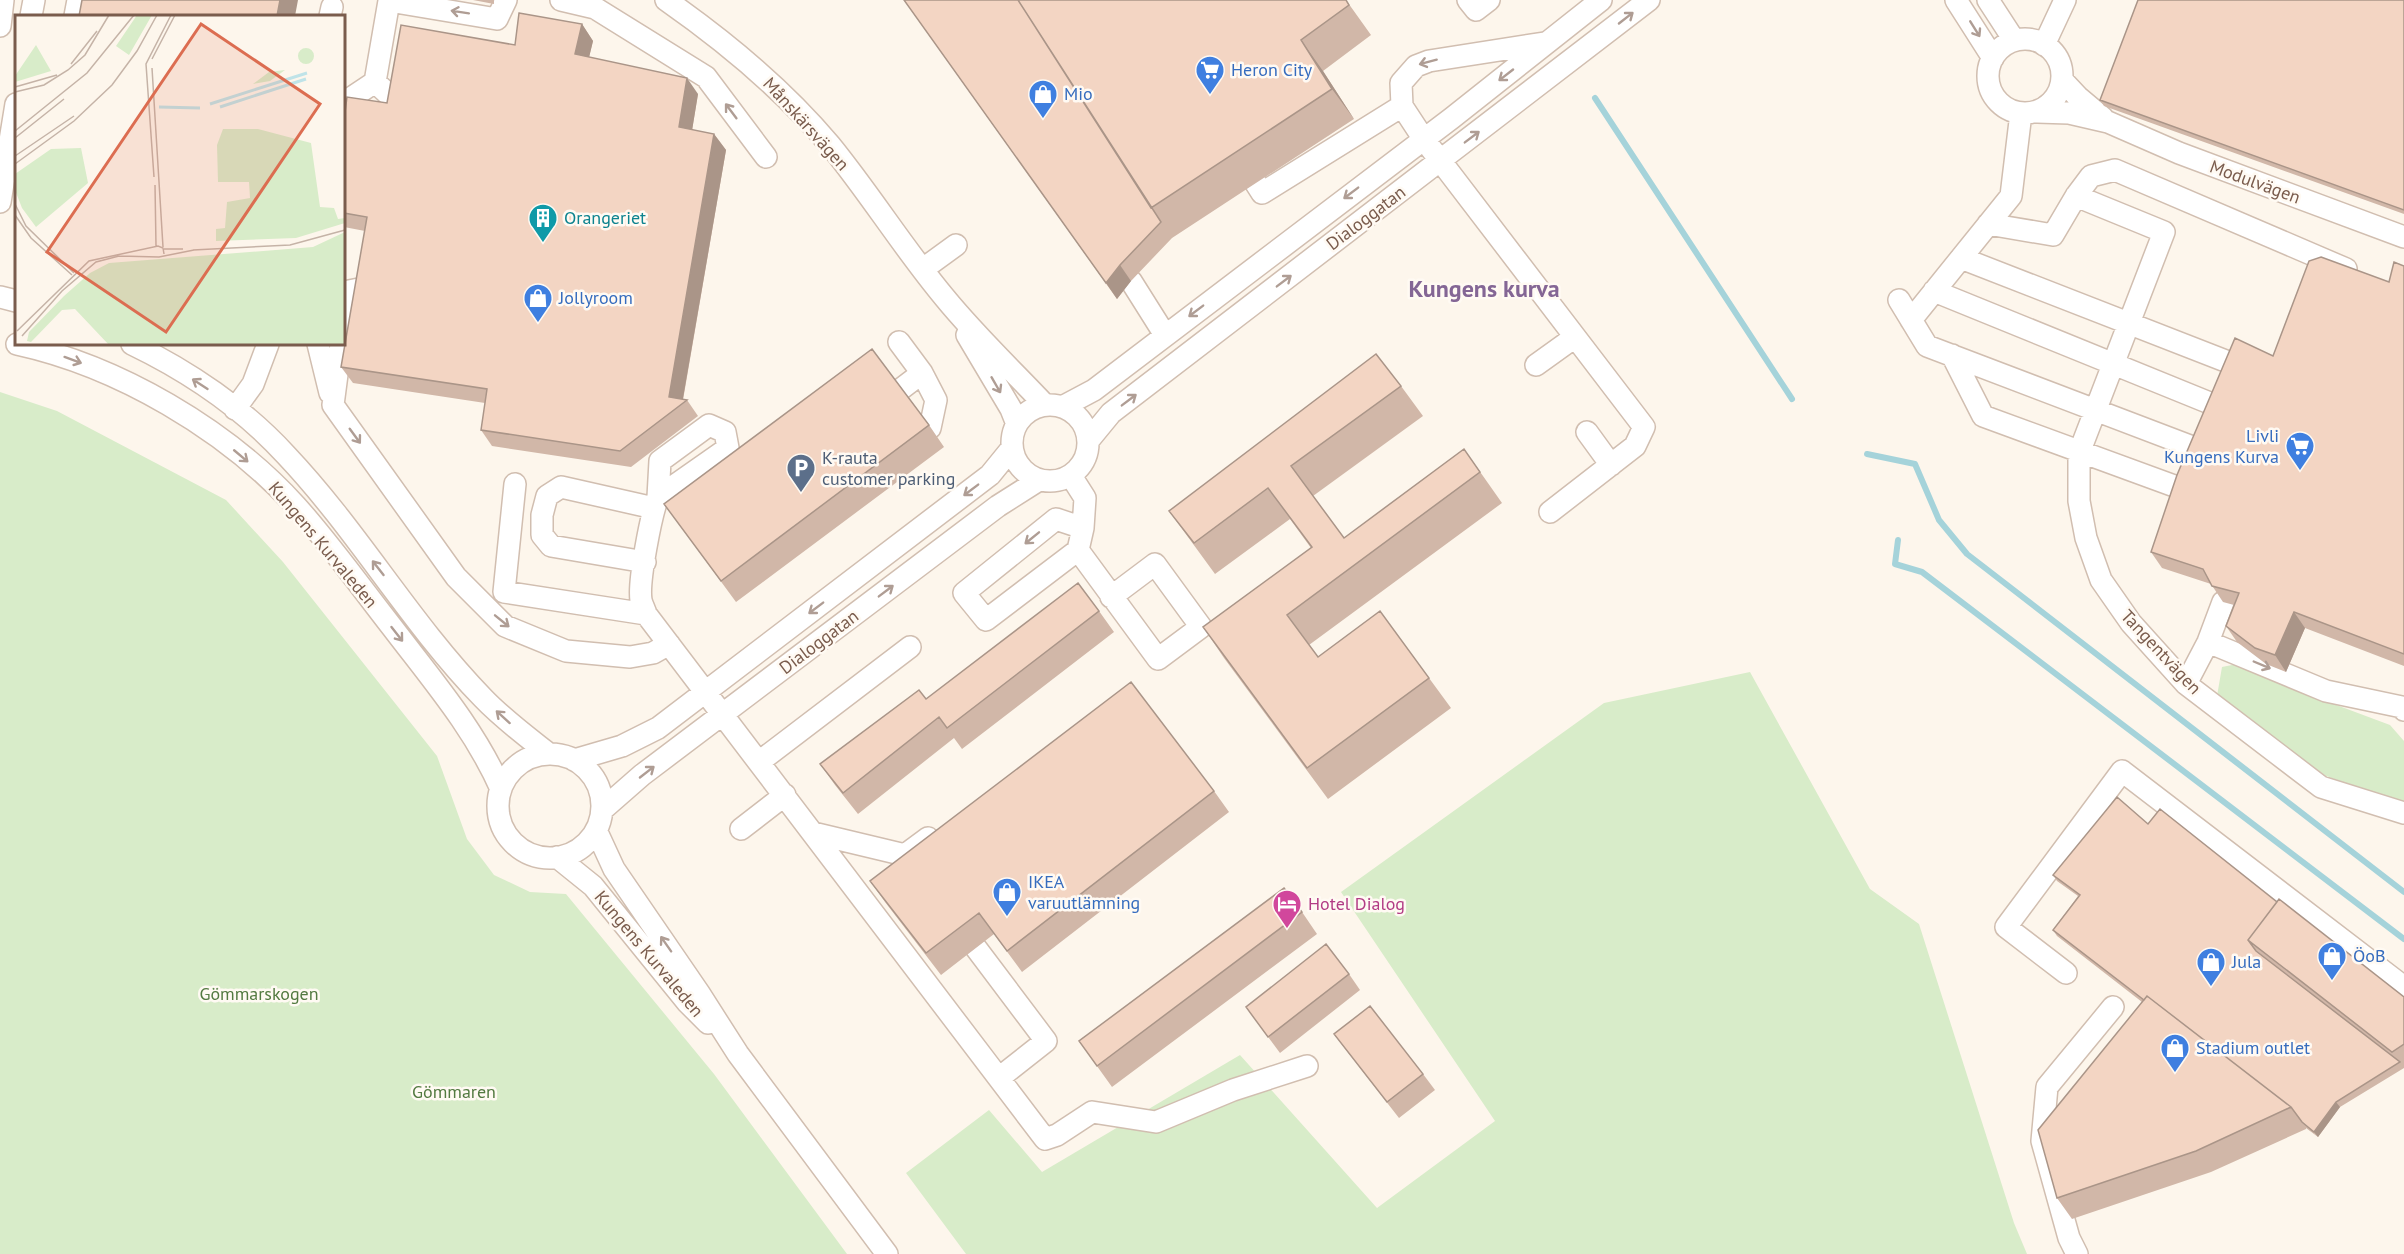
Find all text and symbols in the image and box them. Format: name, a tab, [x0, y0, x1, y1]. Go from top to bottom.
one-way arrow	[450, 7, 470, 18]
one-way arrow	[1618, 11, 1634, 24]
inset map	[15, 15, 345, 345]
one-way arrow	[1969, 20, 1981, 37]
supermarket icon: Heron City	[1194, 54, 1226, 96]
one-way arrow	[1419, 57, 1438, 69]
place label: Heron City	[1231, 58, 1313, 81]
one-way arrow	[1498, 69, 1514, 82]
street label: Månskärsvägen	[758, 72, 854, 175]
shop icon: Mio	[1027, 78, 1059, 120]
place label: Mio	[1064, 82, 1093, 105]
one-way arrow	[724, 103, 737, 119]
one-way arrow	[1464, 131, 1480, 144]
street label: Modulvägen	[2207, 155, 2304, 209]
street label: Dialoggatan	[1321, 180, 1410, 255]
one-way arrow	[1343, 187, 1359, 200]
building icon: Orangeriet	[527, 202, 559, 244]
place label: Orangeriet	[564, 206, 646, 229]
district label: Kungens kurva	[1408, 273, 1560, 304]
one-way arrow	[1275, 274, 1291, 287]
shop icon: Jollyroom	[522, 282, 554, 324]
place label: Jollyroom	[558, 286, 633, 309]
one-way arrow	[1188, 305, 1204, 318]
one-way arrow	[63, 355, 82, 366]
one-way arrow	[990, 376, 1002, 393]
one-way arrow	[192, 378, 208, 390]
one-way arrow	[1121, 393, 1137, 406]
place label: Livli Kungens Kurva	[2164, 424, 2279, 468]
one-way arrow	[349, 428, 361, 444]
supermarket icon: Livli Kungens Kurva	[2284, 430, 2316, 472]
place label: K-rauta customer parking	[822, 446, 955, 490]
one-way arrow	[233, 449, 248, 463]
parking icon: K-rauta customer parking	[785, 452, 817, 494]
street label: Kungens Kurvaleden	[264, 477, 383, 613]
one-way arrow	[963, 483, 979, 496]
one-way arrow	[1025, 532, 1041, 545]
one-way arrow	[371, 561, 384, 577]
one-way arrow	[878, 585, 894, 597]
one-way arrow	[808, 602, 824, 614]
street label: Dialoggatan	[774, 604, 863, 679]
street label: Tangentvägen	[2116, 604, 2207, 699]
one-way arrow	[494, 614, 509, 628]
one-way arrow	[390, 625, 403, 641]
one-way arrow	[2253, 660, 2271, 671]
one-way arrow	[496, 710, 511, 724]
one-way arrow	[639, 765, 655, 778]
place label: IKEA varuutlämning	[1028, 870, 1140, 914]
shop icon: IKEA varuutlämning	[991, 876, 1023, 918]
street label: Kungens Kurvaleden	[590, 886, 709, 1022]
hotel icon: Hotel Dialog	[1271, 888, 1303, 930]
place label: Hotel Dialog	[1308, 892, 1405, 915]
one-way arrow	[660, 937, 672, 953]
shop icon: ÖoB	[2316, 940, 2348, 982]
place label: ÖoB	[2353, 944, 2385, 967]
shop icon: Jula	[2195, 946, 2227, 988]
place label: Jula	[2231, 950, 2261, 973]
park label: Gömmarskogen	[199, 982, 319, 1005]
shop icon: Stadium outlet	[2159, 1032, 2191, 1074]
place label: Stadium outlet	[2196, 1036, 2310, 1059]
park label: Gömmaren	[412, 1080, 496, 1103]

